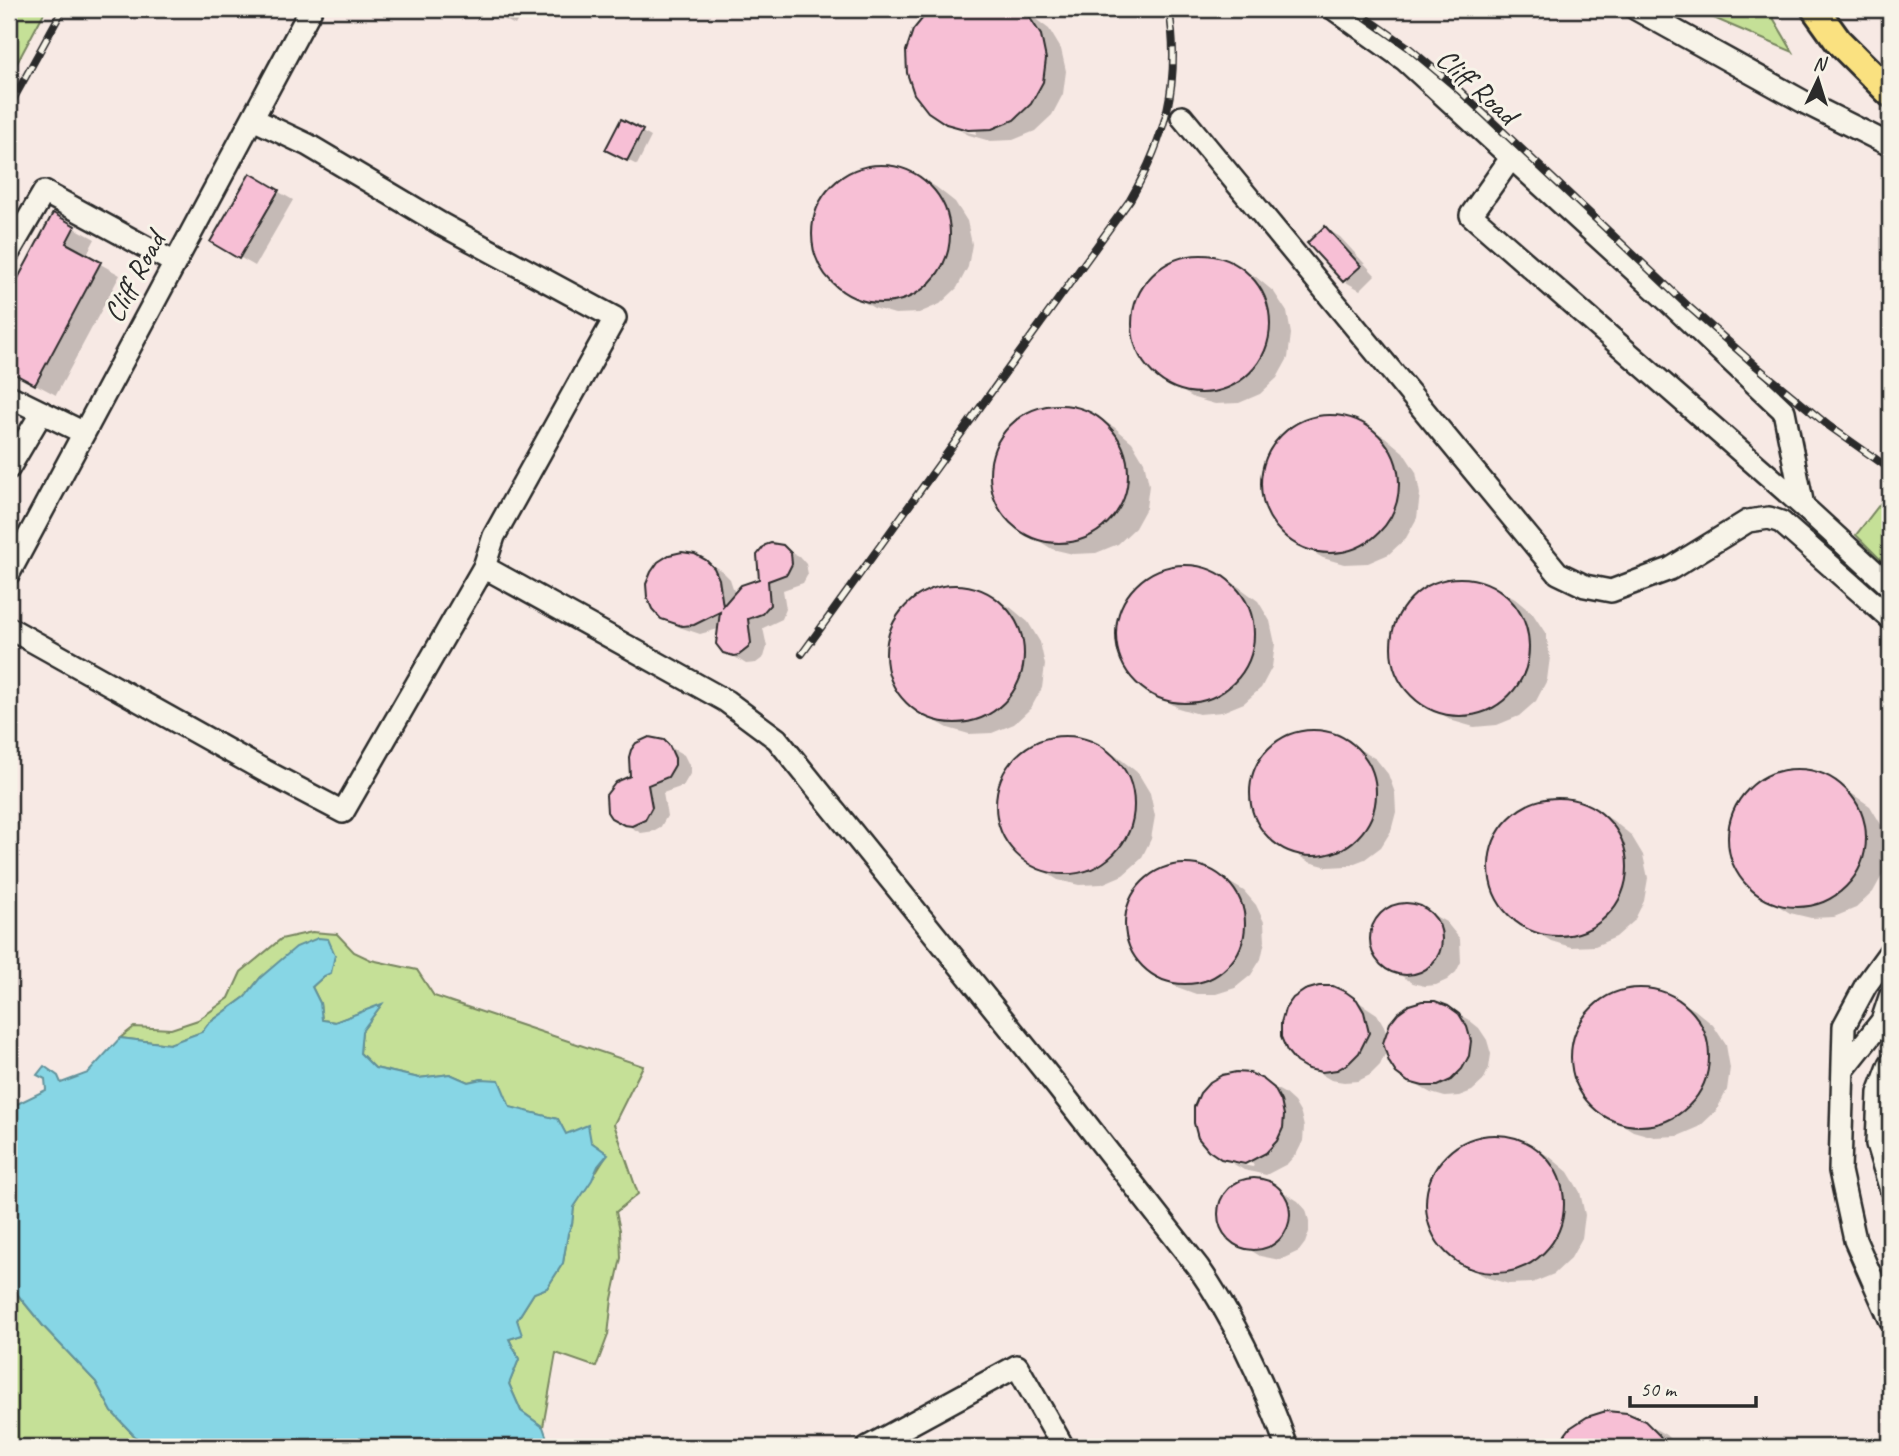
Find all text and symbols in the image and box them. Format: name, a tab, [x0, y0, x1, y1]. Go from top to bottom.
street label: Cliff Road	[1428, 39, 1529, 135]
north arrow	[1784, 46, 1854, 116]
text: N	[1812, 52, 1829, 77]
street label: Cliff Road	[94, 222, 175, 329]
scale bar	[1630, 1365, 1756, 1409]
text: 50 m	[1640, 1376, 1678, 1402]

